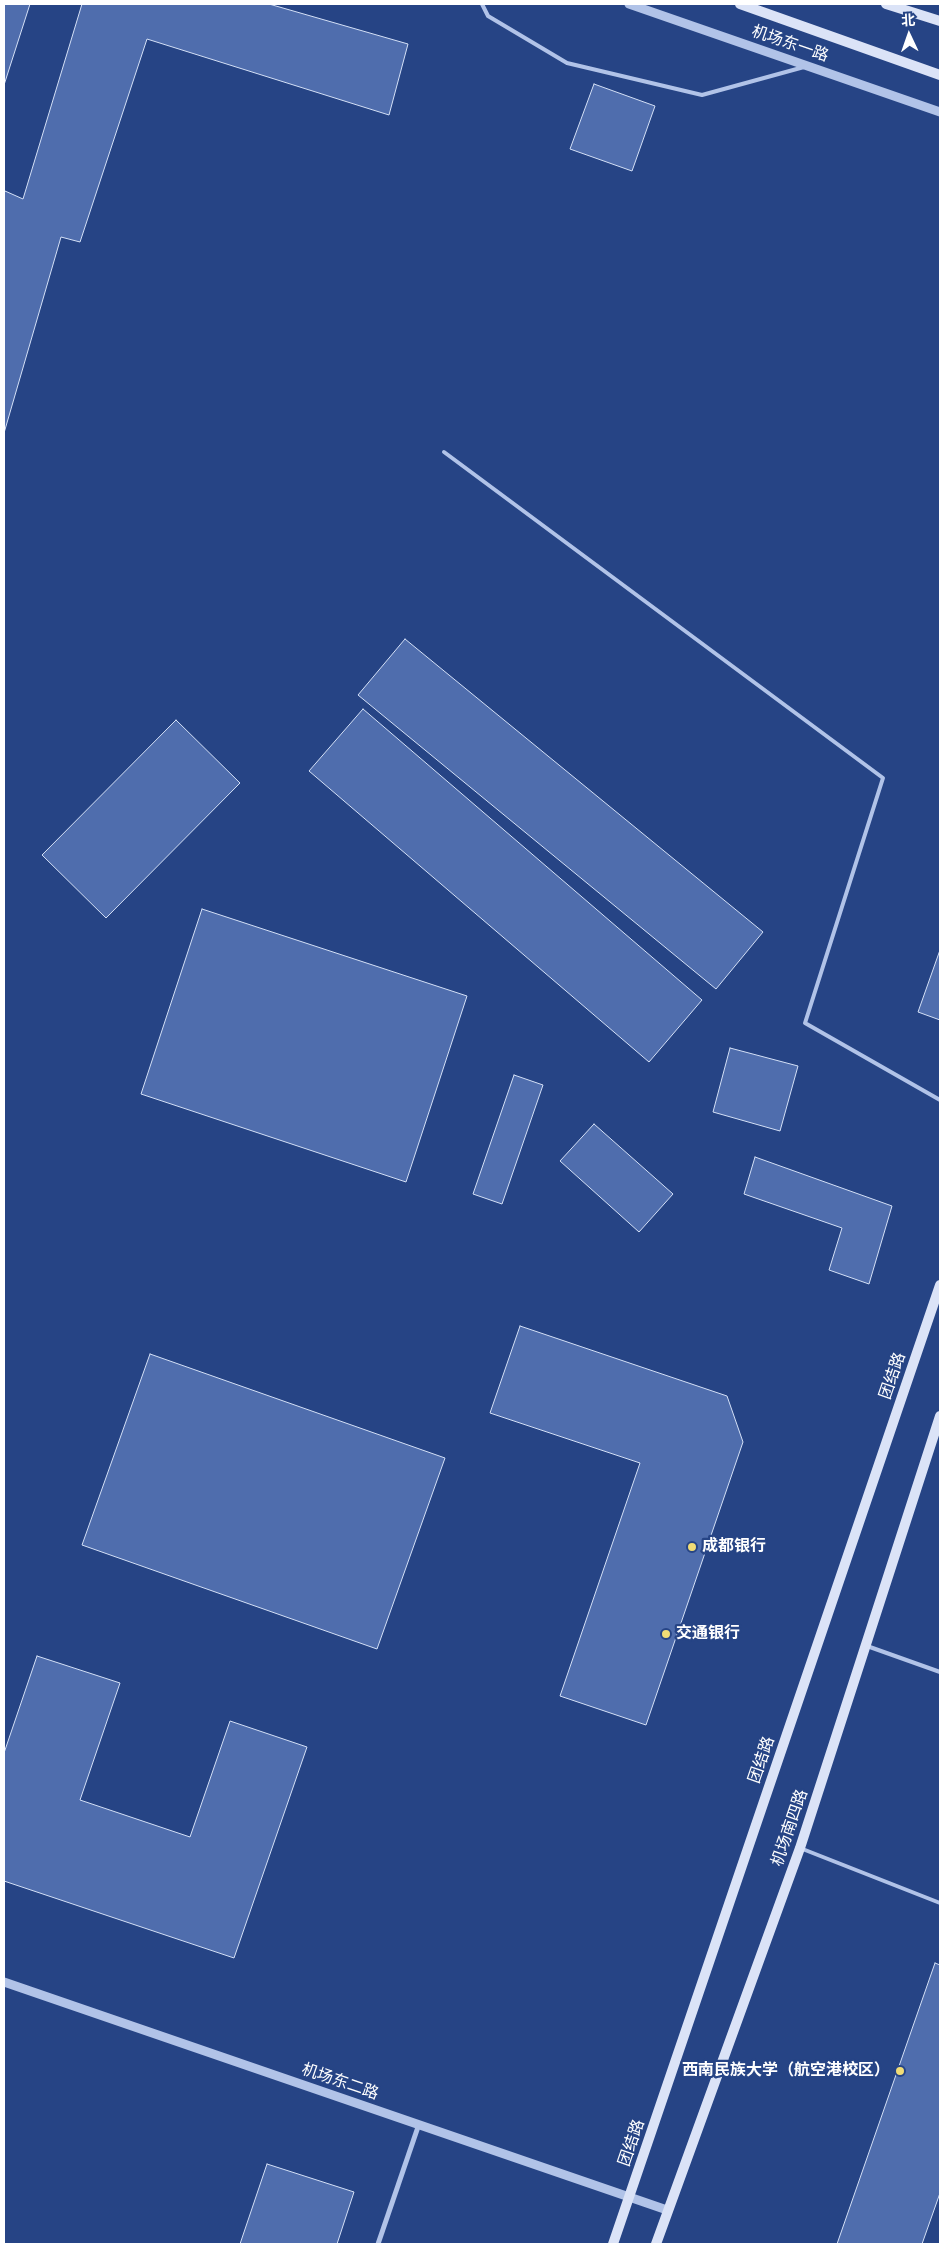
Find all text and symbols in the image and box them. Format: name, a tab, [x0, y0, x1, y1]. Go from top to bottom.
north arrow	[884, 10, 934, 60]
text: 北	[901, 12, 916, 28]
street label: 机场东一路	[749, 22, 831, 66]
street label: 团结路	[876, 1350, 910, 1402]
place label: 成都银行	[702, 1537, 766, 1557]
marker: 成都银行	[686, 1541, 698, 1553]
place label: 交通银行	[676, 1624, 740, 1644]
marker: 交通银行	[660, 1628, 672, 1640]
street label: 团结路	[745, 1734, 779, 1786]
street label: 机场南四路	[768, 1787, 812, 1869]
street label: 机场东二路	[299, 2060, 381, 2104]
place label: 西南民族大学（航空港校区）	[682, 2061, 890, 2081]
marker: 西南民族大学（航空港校区）	[894, 2065, 906, 2077]
street label: 团结路	[615, 2117, 649, 2169]

